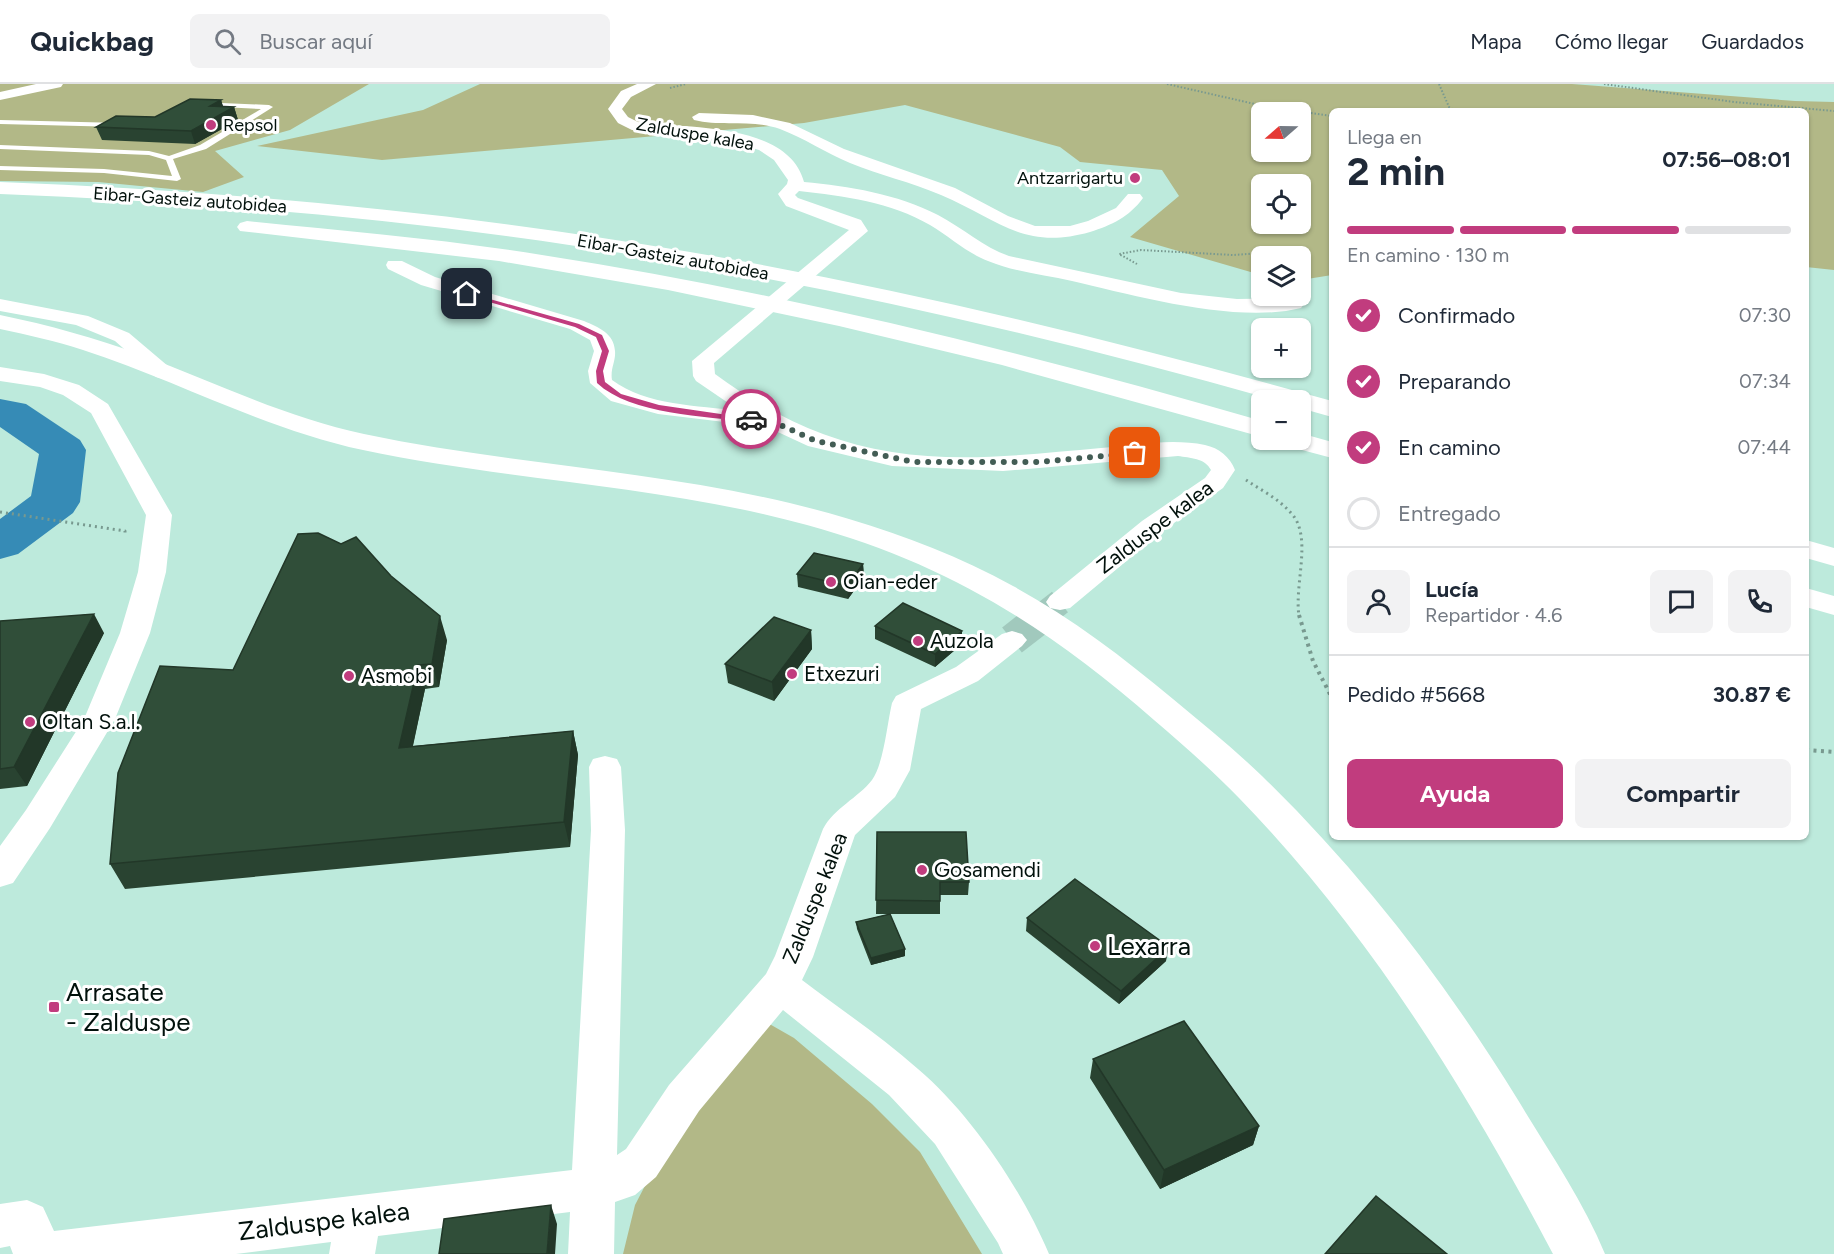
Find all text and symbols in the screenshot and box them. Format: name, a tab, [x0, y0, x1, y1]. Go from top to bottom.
search box	[190, 14, 610, 68]
text: Quickbag	[30, 24, 154, 58]
icon: search	[211, 25, 244, 58]
text: Buscar aquí	[259, 28, 372, 55]
text: Mapa	[1470, 29, 1522, 54]
text: Cómo llegar	[1555, 29, 1668, 54]
text: Guardados	[1701, 29, 1804, 54]
north arrow	[1251, 102, 1311, 162]
map controls	[1251, 102, 1311, 450]
street label: Zalduspe kalea	[634, 113, 756, 155]
place label: Repsol	[223, 114, 278, 136]
marker: Repsol	[204, 118, 218, 132]
text: Llega en	[1347, 125, 1422, 149]
text: 07:56–08:01	[1662, 146, 1791, 173]
text: 2 min	[1347, 148, 1445, 195]
place label: Antzarrigartu	[1017, 167, 1123, 189]
marker: Antzarrigartu	[1128, 171, 1142, 185]
button: locate	[1251, 174, 1311, 234]
street label: Eibar-Gasteiz autobidea	[92, 182, 288, 218]
street label: Eibar-Gasteiz autobidea	[575, 229, 771, 285]
text: En camino · 130 m	[1347, 243, 1509, 267]
button: layers	[1251, 246, 1311, 306]
pin	[441, 268, 492, 319]
icon: home	[450, 277, 483, 310]
icon: check	[1347, 299, 1380, 332]
text: Confirmado	[1398, 302, 1515, 329]
text: 07:30	[1739, 303, 1791, 327]
button: +	[1251, 318, 1311, 378]
icon: check	[1347, 365, 1380, 398]
text: Preparando	[1398, 368, 1511, 395]
text: 07:34	[1739, 369, 1791, 393]
courier	[721, 389, 781, 449]
button: −	[1251, 390, 1311, 450]
icon: car	[735, 403, 768, 436]
pin	[1109, 427, 1160, 478]
icon: check	[1347, 431, 1380, 464]
text: En camino	[1398, 434, 1501, 461]
text: 07:44	[1738, 435, 1791, 459]
icon: bag	[1118, 436, 1151, 469]
street label: Zalduspe kalea	[1092, 475, 1218, 578]
text: Entregado	[1398, 500, 1501, 527]
place label: Oian-eder	[843, 569, 938, 594]
button: person	[1347, 570, 1410, 633]
button: chat	[1650, 570, 1713, 633]
button: phone	[1728, 570, 1791, 633]
marker: Oian-eder	[824, 575, 838, 589]
text: Lucía	[1425, 576, 1479, 603]
text: Repartidor · 4.6	[1425, 603, 1562, 627]
place label: Auzola	[930, 628, 994, 653]
marker: Auzola	[911, 634, 925, 648]
place label: Etxezuri	[804, 661, 880, 686]
place label: Asmobi	[361, 663, 432, 688]
marker: Etxezuri	[785, 667, 799, 681]
marker: Asmobi	[342, 669, 356, 683]
text: Pedido #5668	[1347, 681, 1486, 708]
text: 30.87 €	[1713, 681, 1791, 708]
place label: Oltan S.a.l.	[42, 709, 140, 734]
marker: Oltan S.a.l.	[23, 715, 37, 729]
button: Ayuda	[1347, 759, 1563, 828]
button: Compartir	[1575, 759, 1791, 828]
street label: Zalduspe kalea	[777, 829, 852, 967]
place label: Gosamendi	[934, 857, 1041, 882]
marker: Gosamendi	[915, 863, 929, 877]
place label: Lexarra	[1107, 930, 1191, 962]
marker: Lexarra	[1088, 939, 1102, 953]
place label: Arrasate - Zalduspe	[66, 976, 190, 1038]
marker: Arrasate - Zalduspe	[47, 1000, 61, 1014]
street label: Zalduspe kalea	[237, 1195, 411, 1247]

